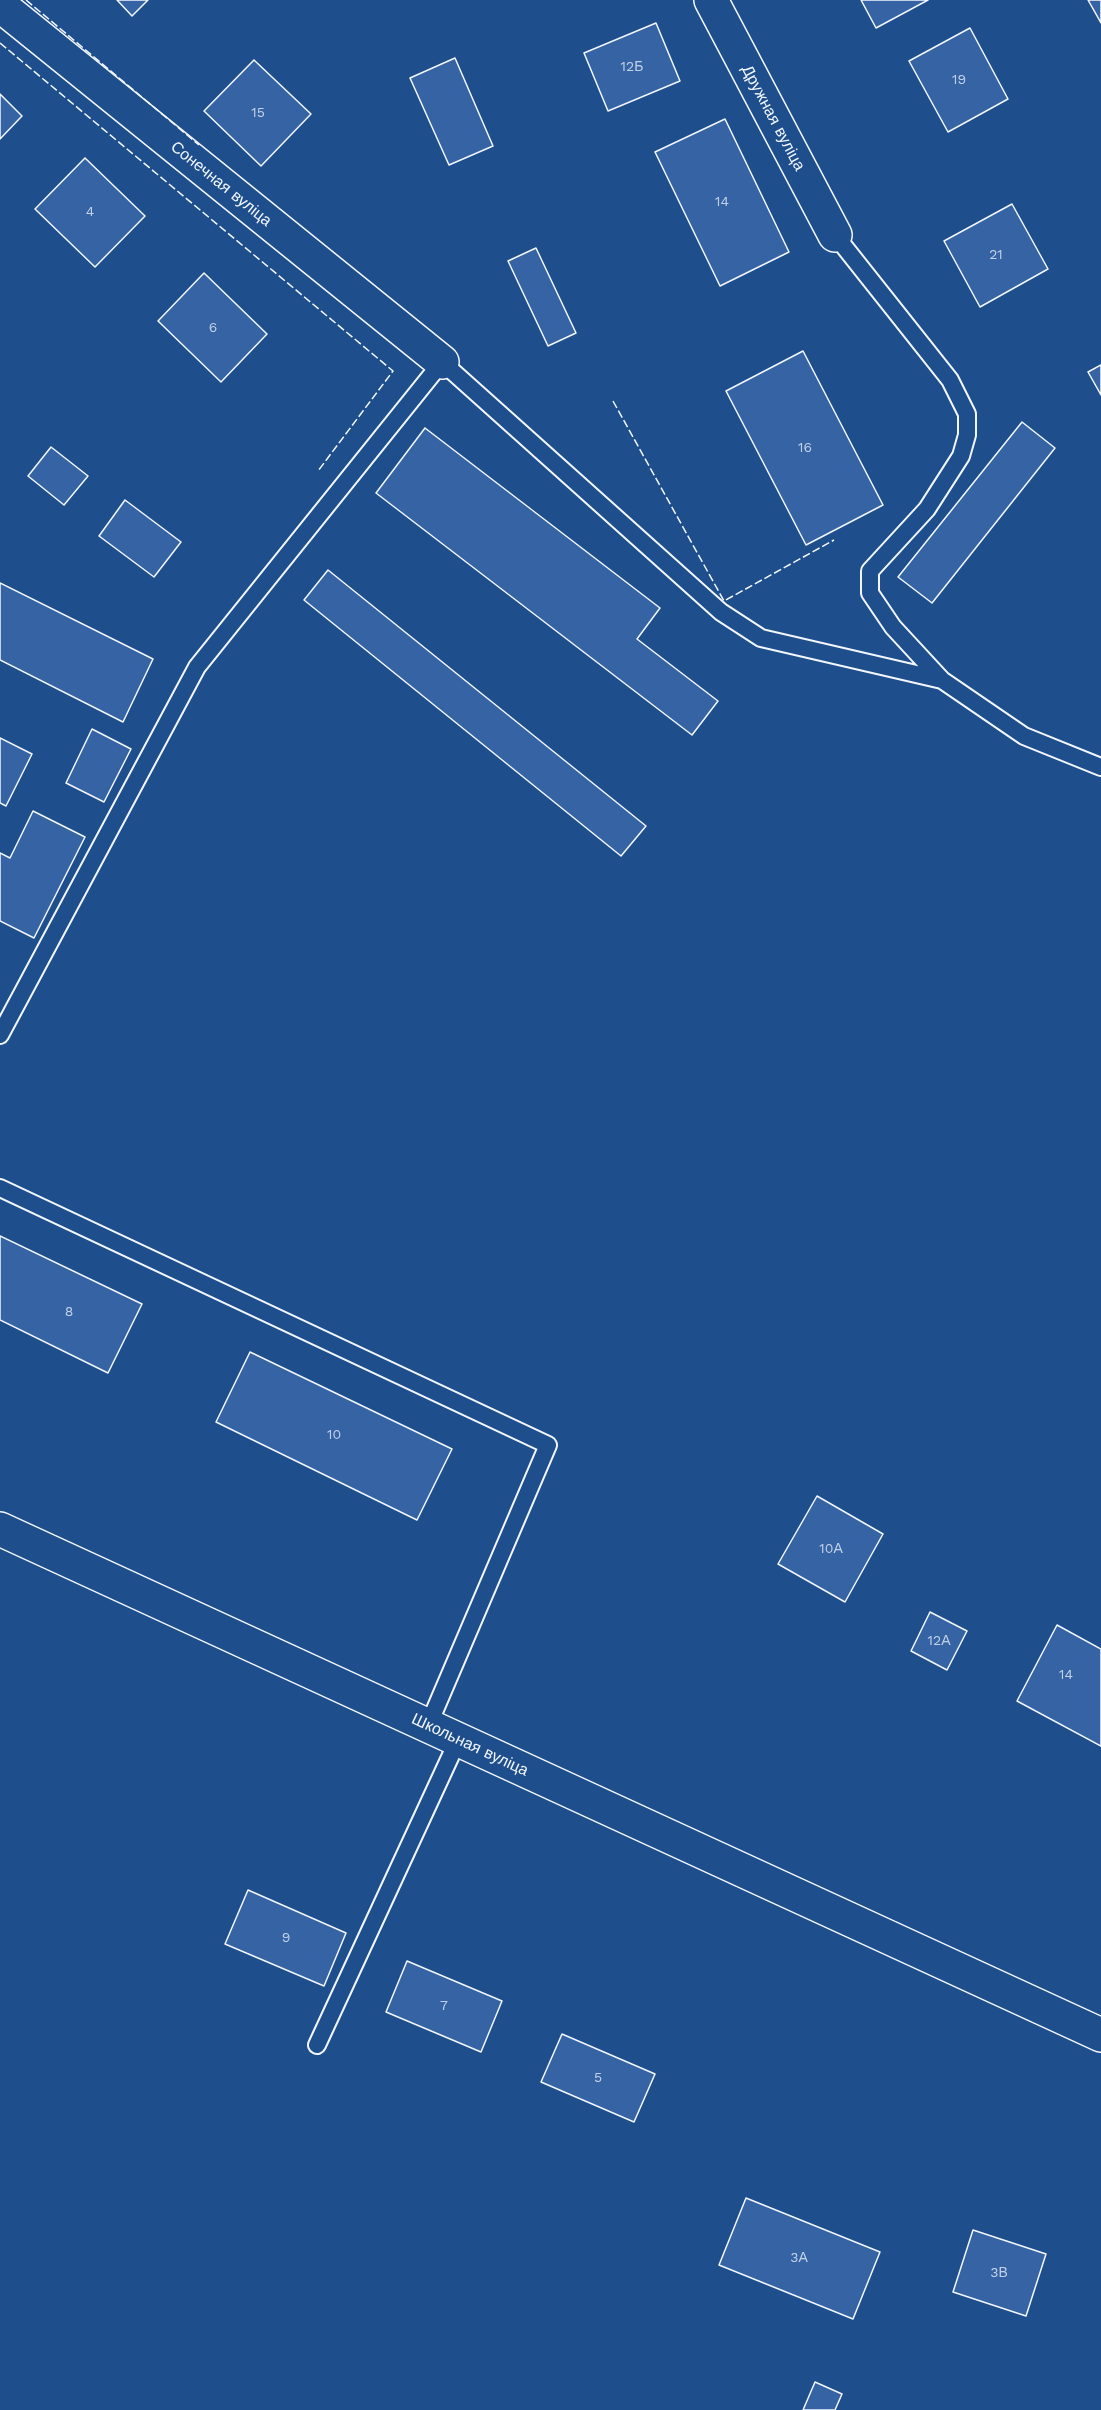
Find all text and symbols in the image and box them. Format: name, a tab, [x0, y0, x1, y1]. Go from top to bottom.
house number: 12Б	[621, 59, 643, 75]
street label: Дружная вуліца	[737, 62, 809, 174]
house number: 19	[952, 72, 966, 88]
house number: 15	[251, 105, 265, 121]
street label: Сонечная вуліца	[167, 137, 275, 231]
house number: 14	[715, 194, 729, 210]
house number: 4	[86, 204, 94, 220]
house number: 21	[989, 247, 1003, 263]
house number: 6	[209, 320, 217, 336]
house number: 16	[798, 440, 812, 456]
house number: 8	[65, 1304, 73, 1320]
house number: 10	[327, 1427, 341, 1443]
house number: 10А	[819, 1541, 843, 1557]
house number: 12А	[928, 1633, 950, 1649]
house number: 14	[1059, 1667, 1073, 1683]
street label: Школьная вуліца	[409, 1710, 531, 1780]
house number: 9	[282, 1930, 290, 1946]
house number: 7	[440, 1998, 448, 2014]
house number: 5	[594, 2070, 602, 2086]
house number: 3А	[790, 2250, 808, 2266]
house number: 3В	[990, 2265, 1008, 2281]

